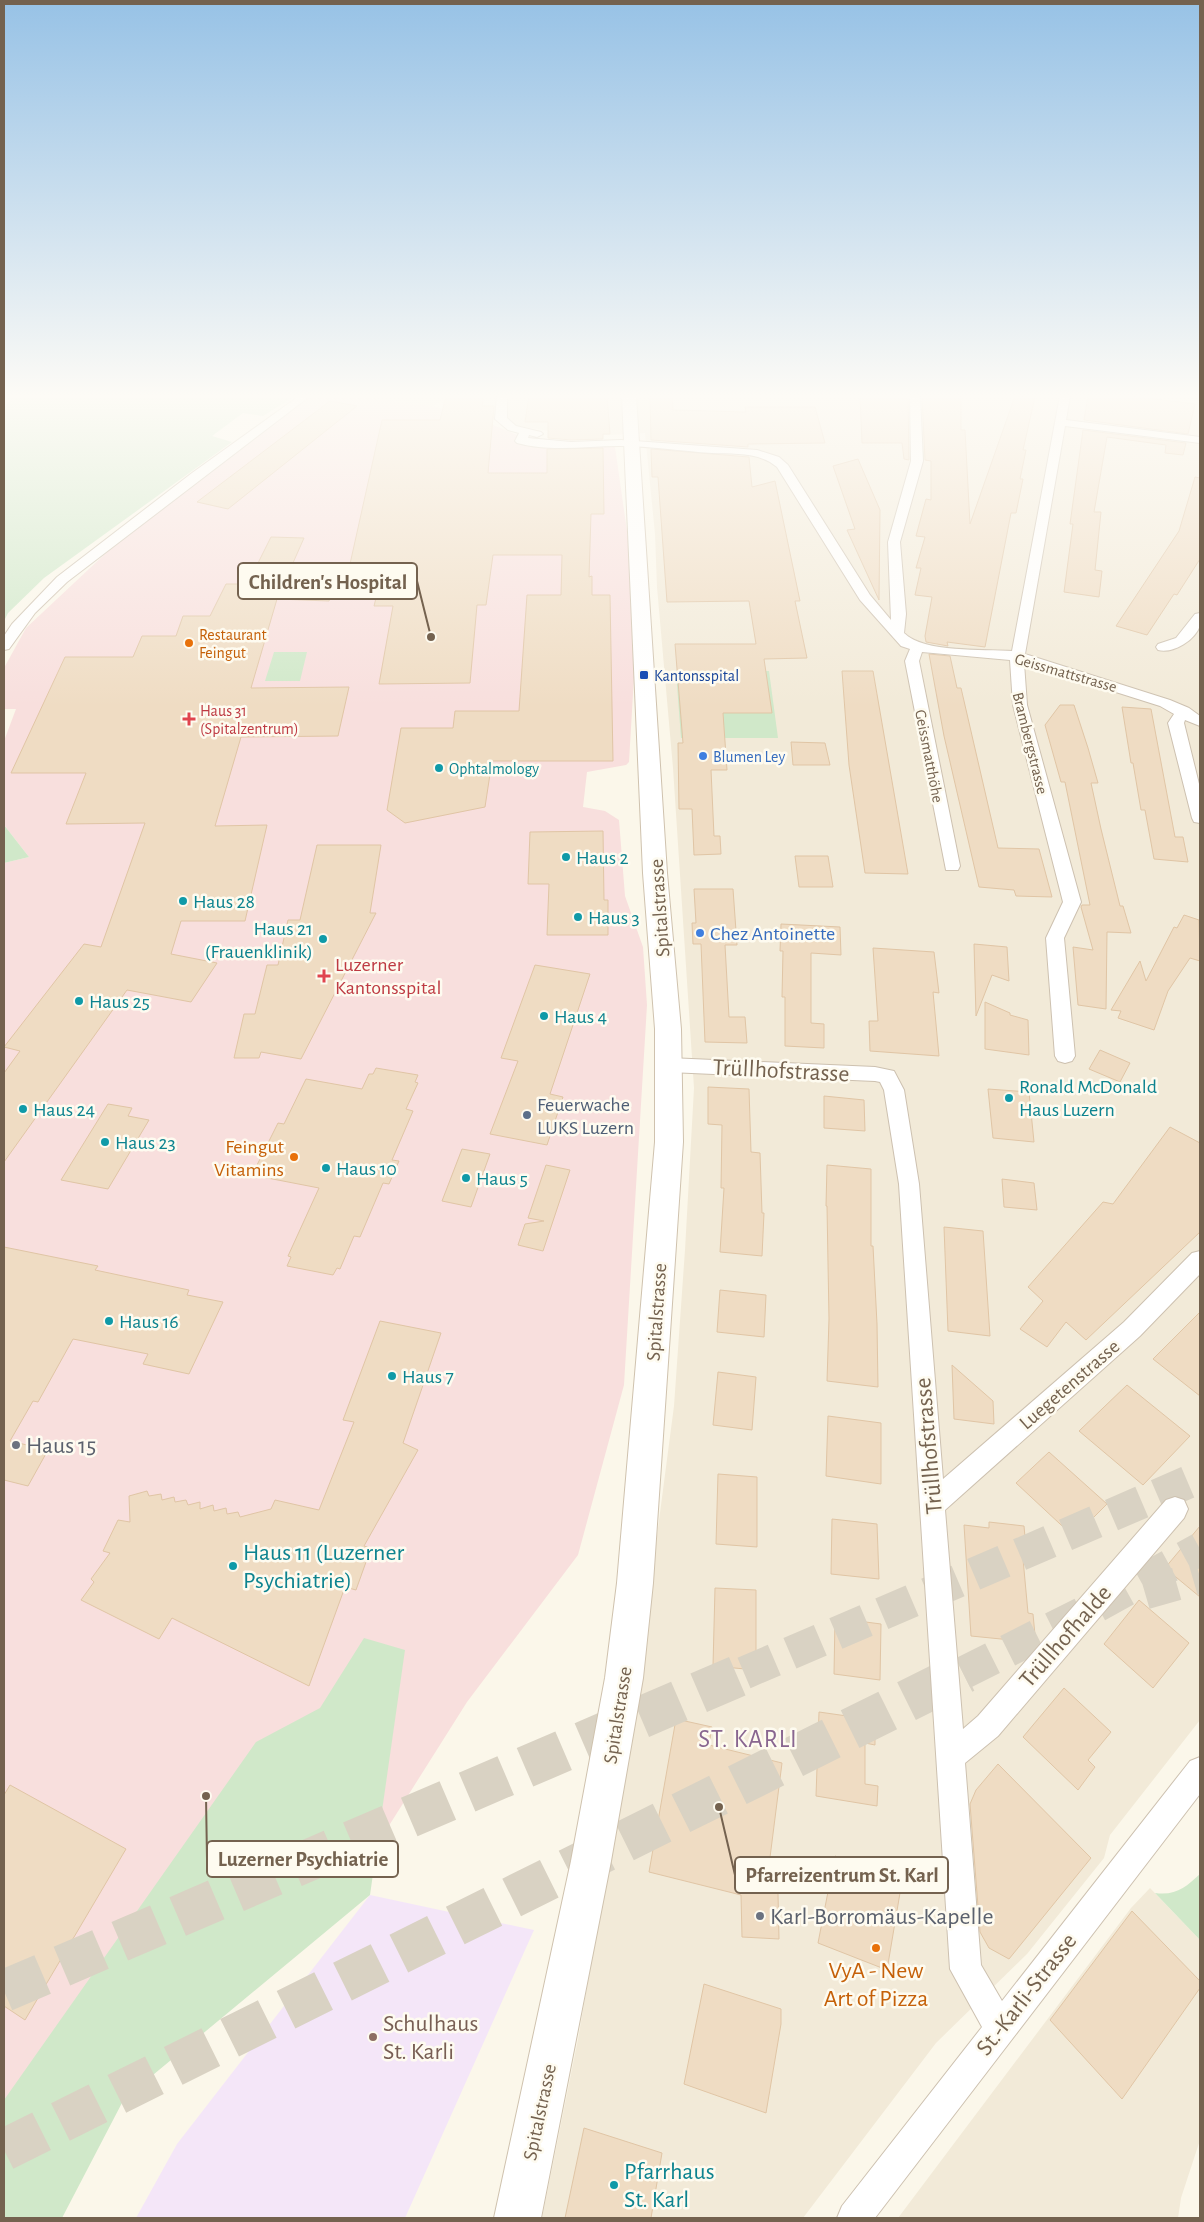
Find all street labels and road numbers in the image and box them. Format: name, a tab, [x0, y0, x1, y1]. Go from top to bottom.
street label: Geissmattstrasse	[1013, 651, 1119, 695]
street label: Brambergstrasse	[1010, 691, 1050, 796]
street label: Geissmatthöhe	[912, 708, 946, 804]
street label: Spitalstrasse	[647, 858, 673, 958]
street label: Trüllhofstrasse	[712, 1055, 850, 1087]
street label: Spitalstrasse	[644, 1262, 670, 1362]
street label: Luegetenstrasse	[1016, 1336, 1124, 1433]
street label: Trüllhofstrasse	[911, 1377, 947, 1515]
street label: Trüllhofhalde	[1015, 1581, 1116, 1692]
street label: Spitalstrasse	[600, 1665, 636, 1765]
street label: St.-Karli-Strasse	[972, 1929, 1082, 2060]
street label: Spitalstrasse	[520, 2062, 560, 2162]

